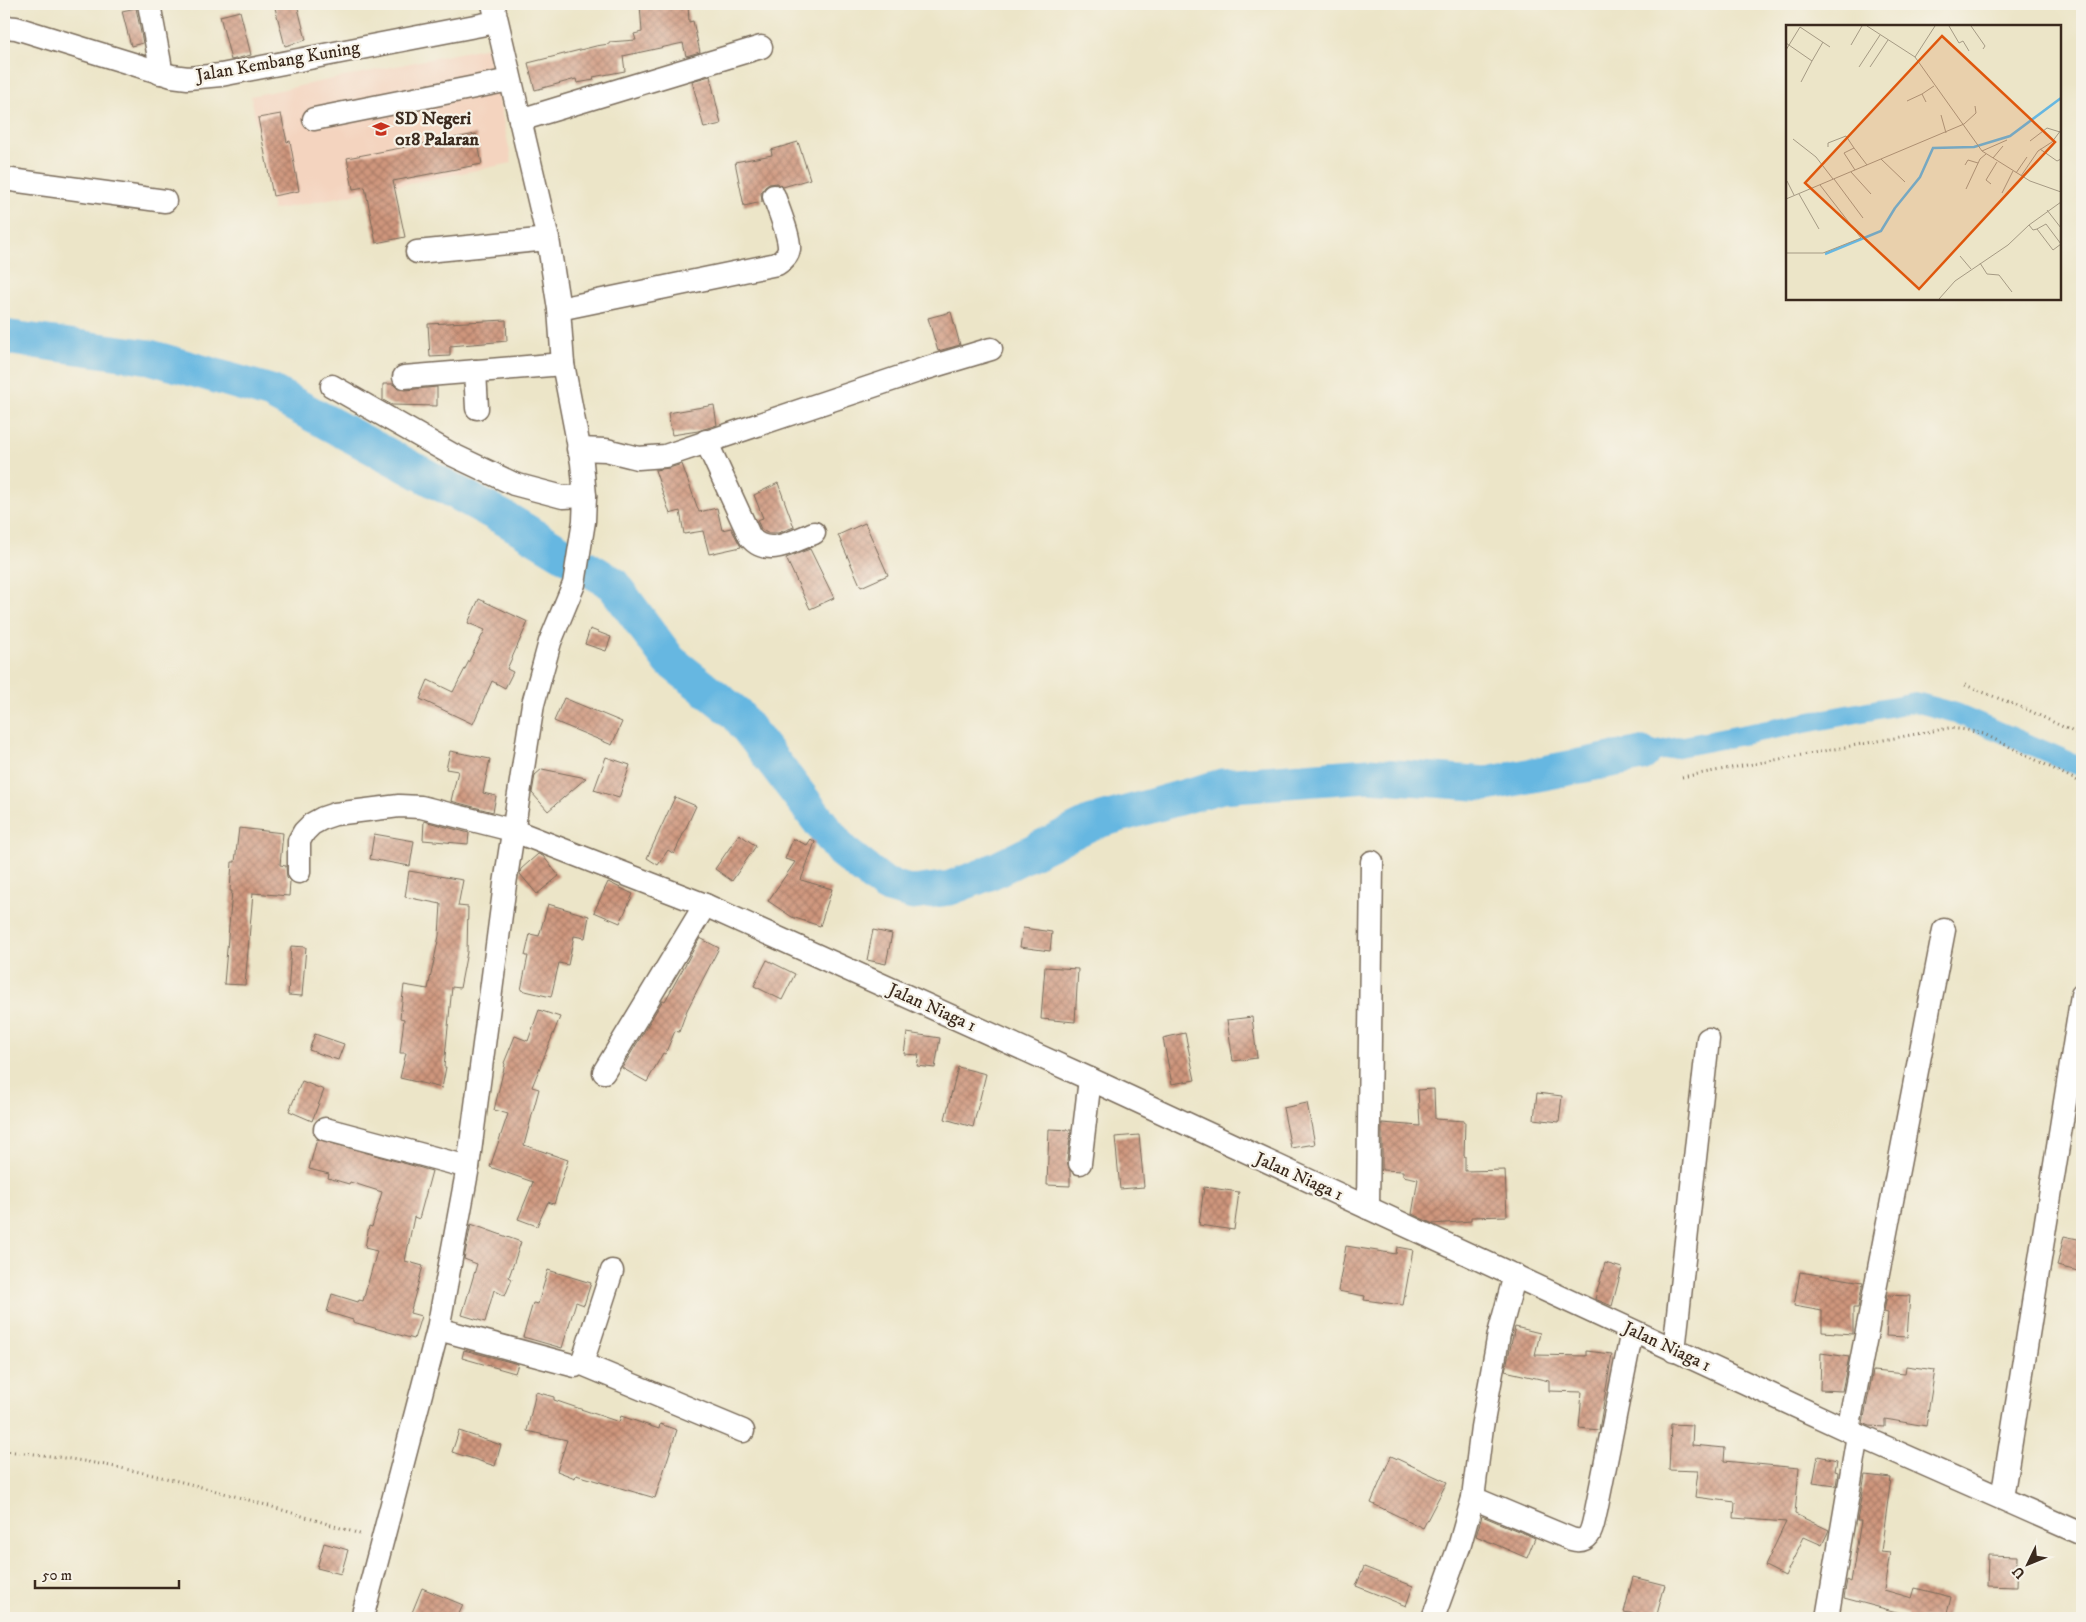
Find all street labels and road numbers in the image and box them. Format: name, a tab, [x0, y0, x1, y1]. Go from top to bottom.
street label: Jalan Kembang Kuning	[193, 37, 362, 88]
street label: Jalan Niaga 1	[883, 978, 980, 1037]
street label: Jalan Niaga 1	[1250, 1147, 1347, 1206]
street label: Jalan Niaga 1	[1618, 1316, 1714, 1377]

